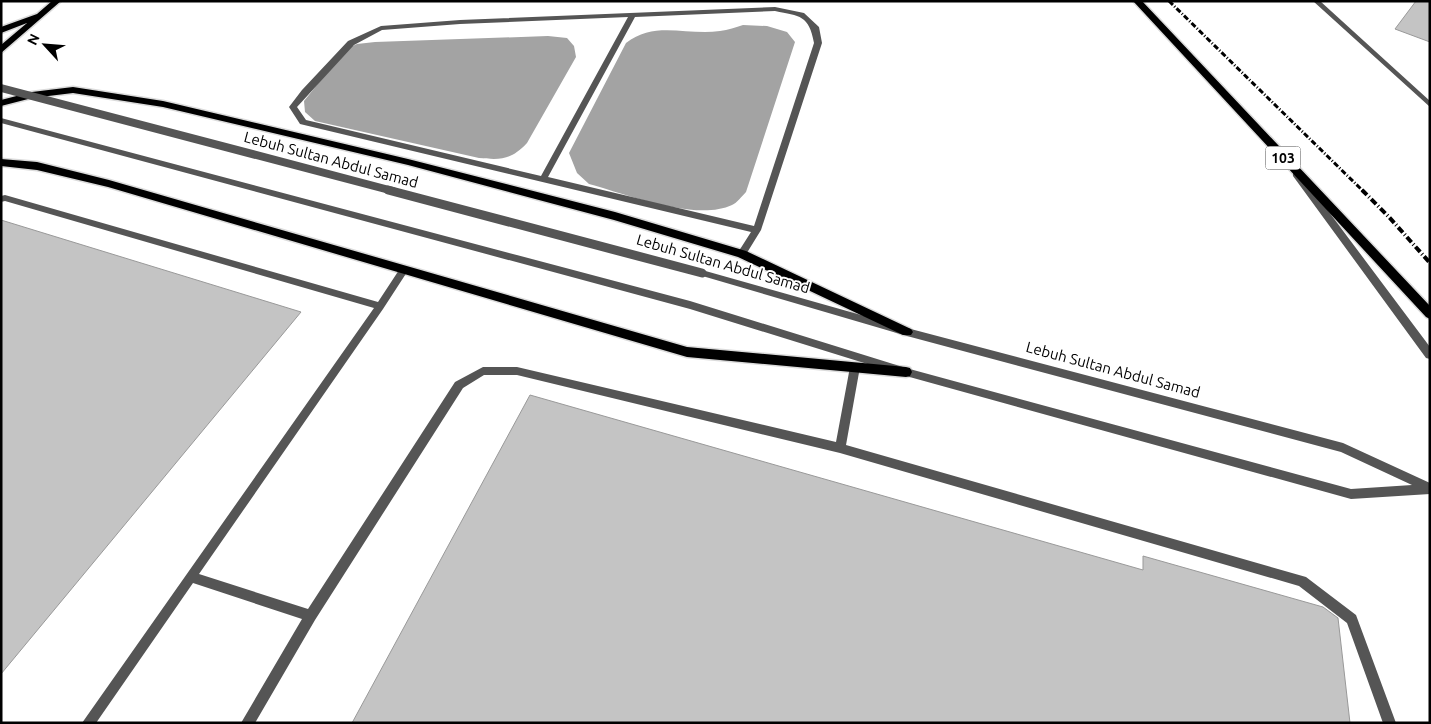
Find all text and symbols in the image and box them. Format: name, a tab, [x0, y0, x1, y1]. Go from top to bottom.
north arrow	[20, 20, 70, 70]
text: N	[24, 31, 43, 48]
street label: Lebuh Sultan Abdul Samad	[242, 128, 420, 191]
road number: 103	[1266, 146, 1300, 170]
street label: Lebuh Sultan Abdul Samad	[635, 231, 812, 296]
street label: Lebuh Sultan Abdul Samad	[1024, 338, 1202, 401]

